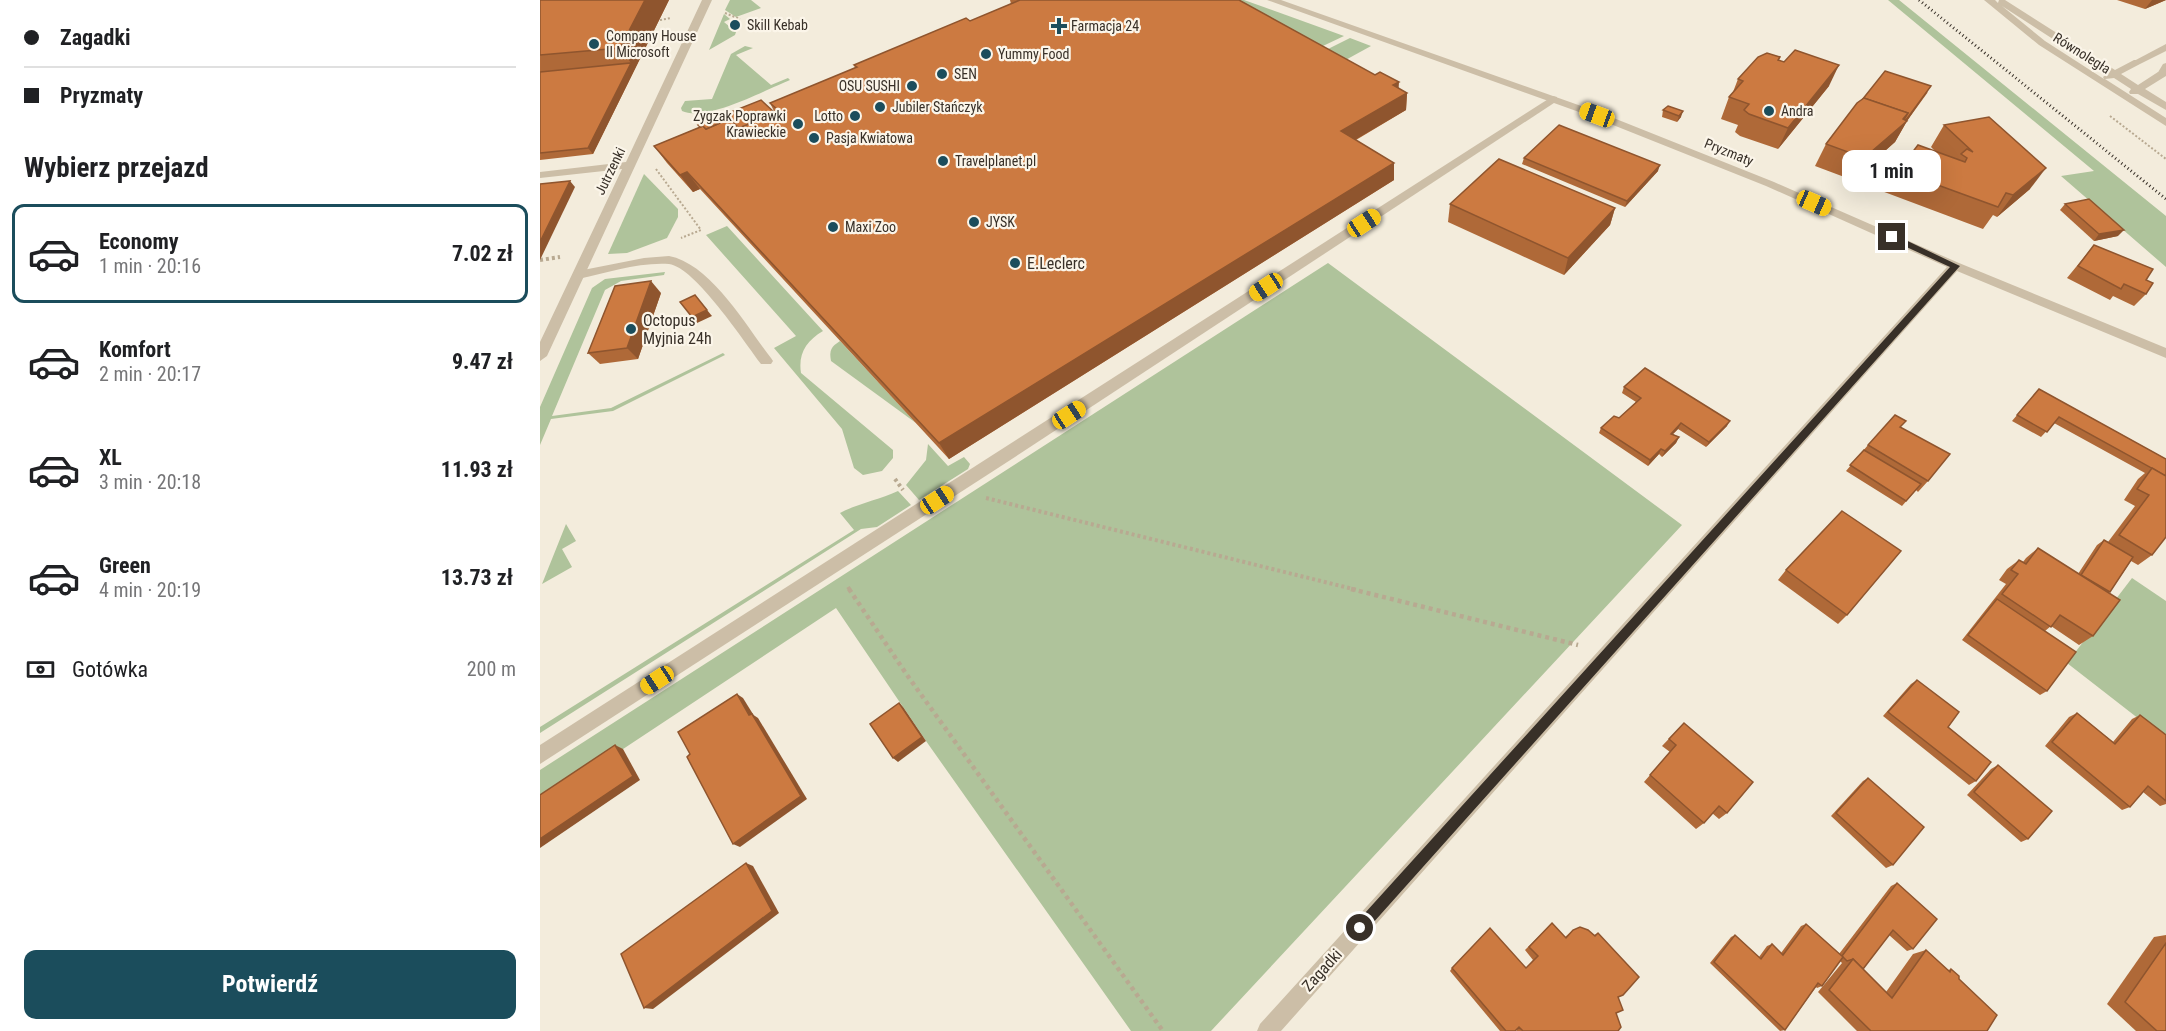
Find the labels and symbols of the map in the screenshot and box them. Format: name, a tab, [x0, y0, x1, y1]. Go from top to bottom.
place label: Skill Kebab	[747, 17, 808, 33]
marker: Skill Kebab	[728, 18, 742, 32]
place label: Farmacja 24	[1071, 18, 1139, 34]
marker: Farmacja 24	[1052, 19, 1066, 33]
place label: Company House II Microsoft	[606, 28, 697, 60]
street label: Równoległa	[2051, 29, 2113, 77]
marker: Company House II Microsoft	[587, 37, 601, 51]
place label: Yummy Food	[998, 46, 1070, 62]
marker: Yummy Food	[979, 47, 993, 61]
place label: SEN	[954, 66, 977, 82]
marker: SEN	[935, 67, 949, 81]
place label: OSU SUSHI	[839, 78, 900, 94]
marker: OSU SUSHI	[905, 79, 919, 93]
place label: Jubiler Stańczyk	[892, 99, 983, 115]
marker: Jubiler Stańczyk	[873, 100, 887, 114]
car	[1577, 100, 1617, 130]
place label: Andra	[1781, 103, 1814, 119]
marker: Andra	[1762, 104, 1776, 118]
place label: Zygzak Poprawki Krawieckie	[693, 108, 786, 140]
place label: Lotto	[814, 108, 843, 124]
marker: Lotto	[848, 109, 862, 123]
marker: Zygzak Poprawki Krawieckie	[791, 117, 805, 131]
place label: Pasja Kwiatowa	[826, 130, 913, 146]
marker: Pasja Kwiatowa	[807, 131, 821, 145]
street label: Pryzmaty	[1702, 135, 1756, 169]
street label: Jutrzenki	[592, 145, 628, 197]
callout: 1 min	[1842, 150, 1942, 192]
place label: Travelplanet.pl	[955, 153, 1036, 169]
marker: Travelplanet.pl	[936, 154, 950, 168]
car	[1794, 187, 1834, 219]
car	[1344, 206, 1384, 240]
place label: JYSK	[986, 214, 1015, 230]
marker: JYSK	[967, 215, 981, 229]
place label: Maxi Zoo	[845, 219, 896, 235]
marker: Maxi Zoo	[826, 220, 840, 234]
route end	[1878, 223, 1905, 250]
place label: E.Leclerc	[1027, 254, 1085, 273]
marker: E.Leclerc	[1008, 256, 1022, 270]
car	[1246, 270, 1286, 304]
place label: Octopus Myjnia 24h	[643, 311, 712, 348]
marker: Octopus Myjnia 24h	[624, 322, 638, 336]
car	[1049, 398, 1089, 432]
car	[917, 483, 957, 517]
car	[637, 663, 677, 697]
route start	[1346, 914, 1373, 941]
street label: Zagadki	[1298, 945, 1346, 995]

